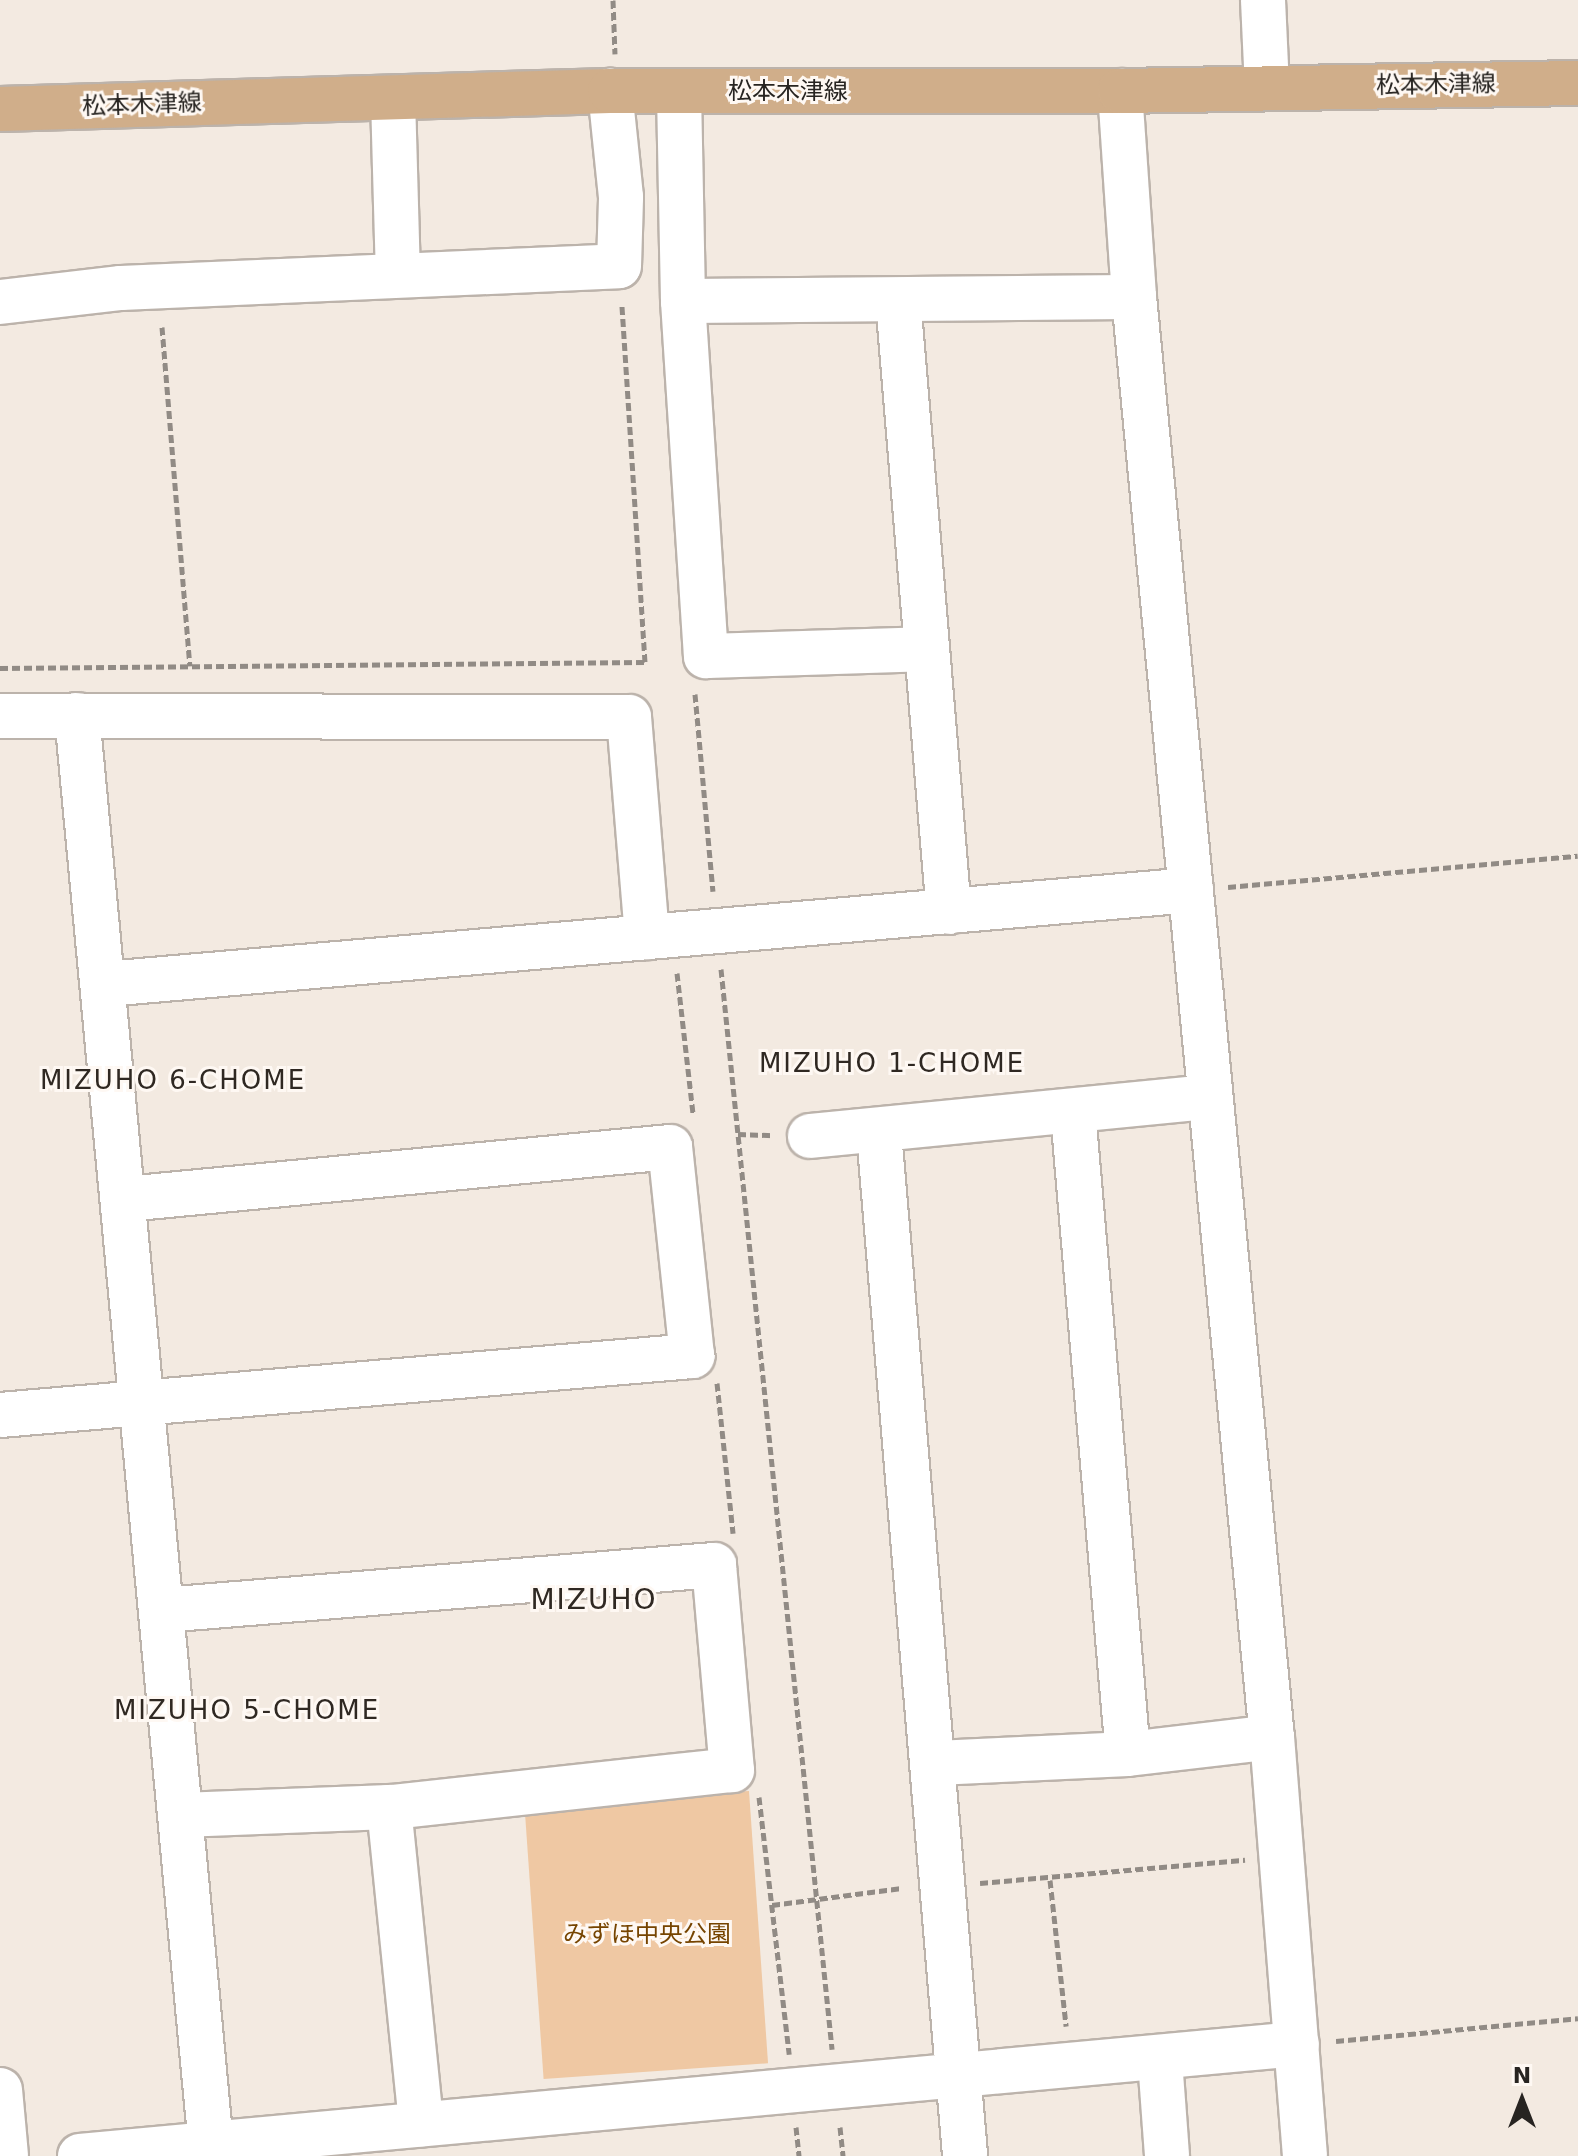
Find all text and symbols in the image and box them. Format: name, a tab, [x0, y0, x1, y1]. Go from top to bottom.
street label: 松本木津線	[1376, 70, 1496, 100]
street label: 松本木津線	[728, 78, 848, 106]
street label: 松本木津線	[82, 89, 202, 121]
district label: MIZUHO 1-CHOME	[759, 1048, 1025, 1080]
district label: MIZUHO 6-CHOME	[40, 1065, 306, 1097]
district label: MIZUHO	[530, 1583, 658, 1617]
district label: MIZUHO 5-CHOME	[114, 1695, 380, 1727]
park label: みずほ中央公園	[563, 1921, 731, 1949]
north arrow	[1482, 2060, 1562, 2140]
text: N	[1513, 2063, 1531, 2088]

